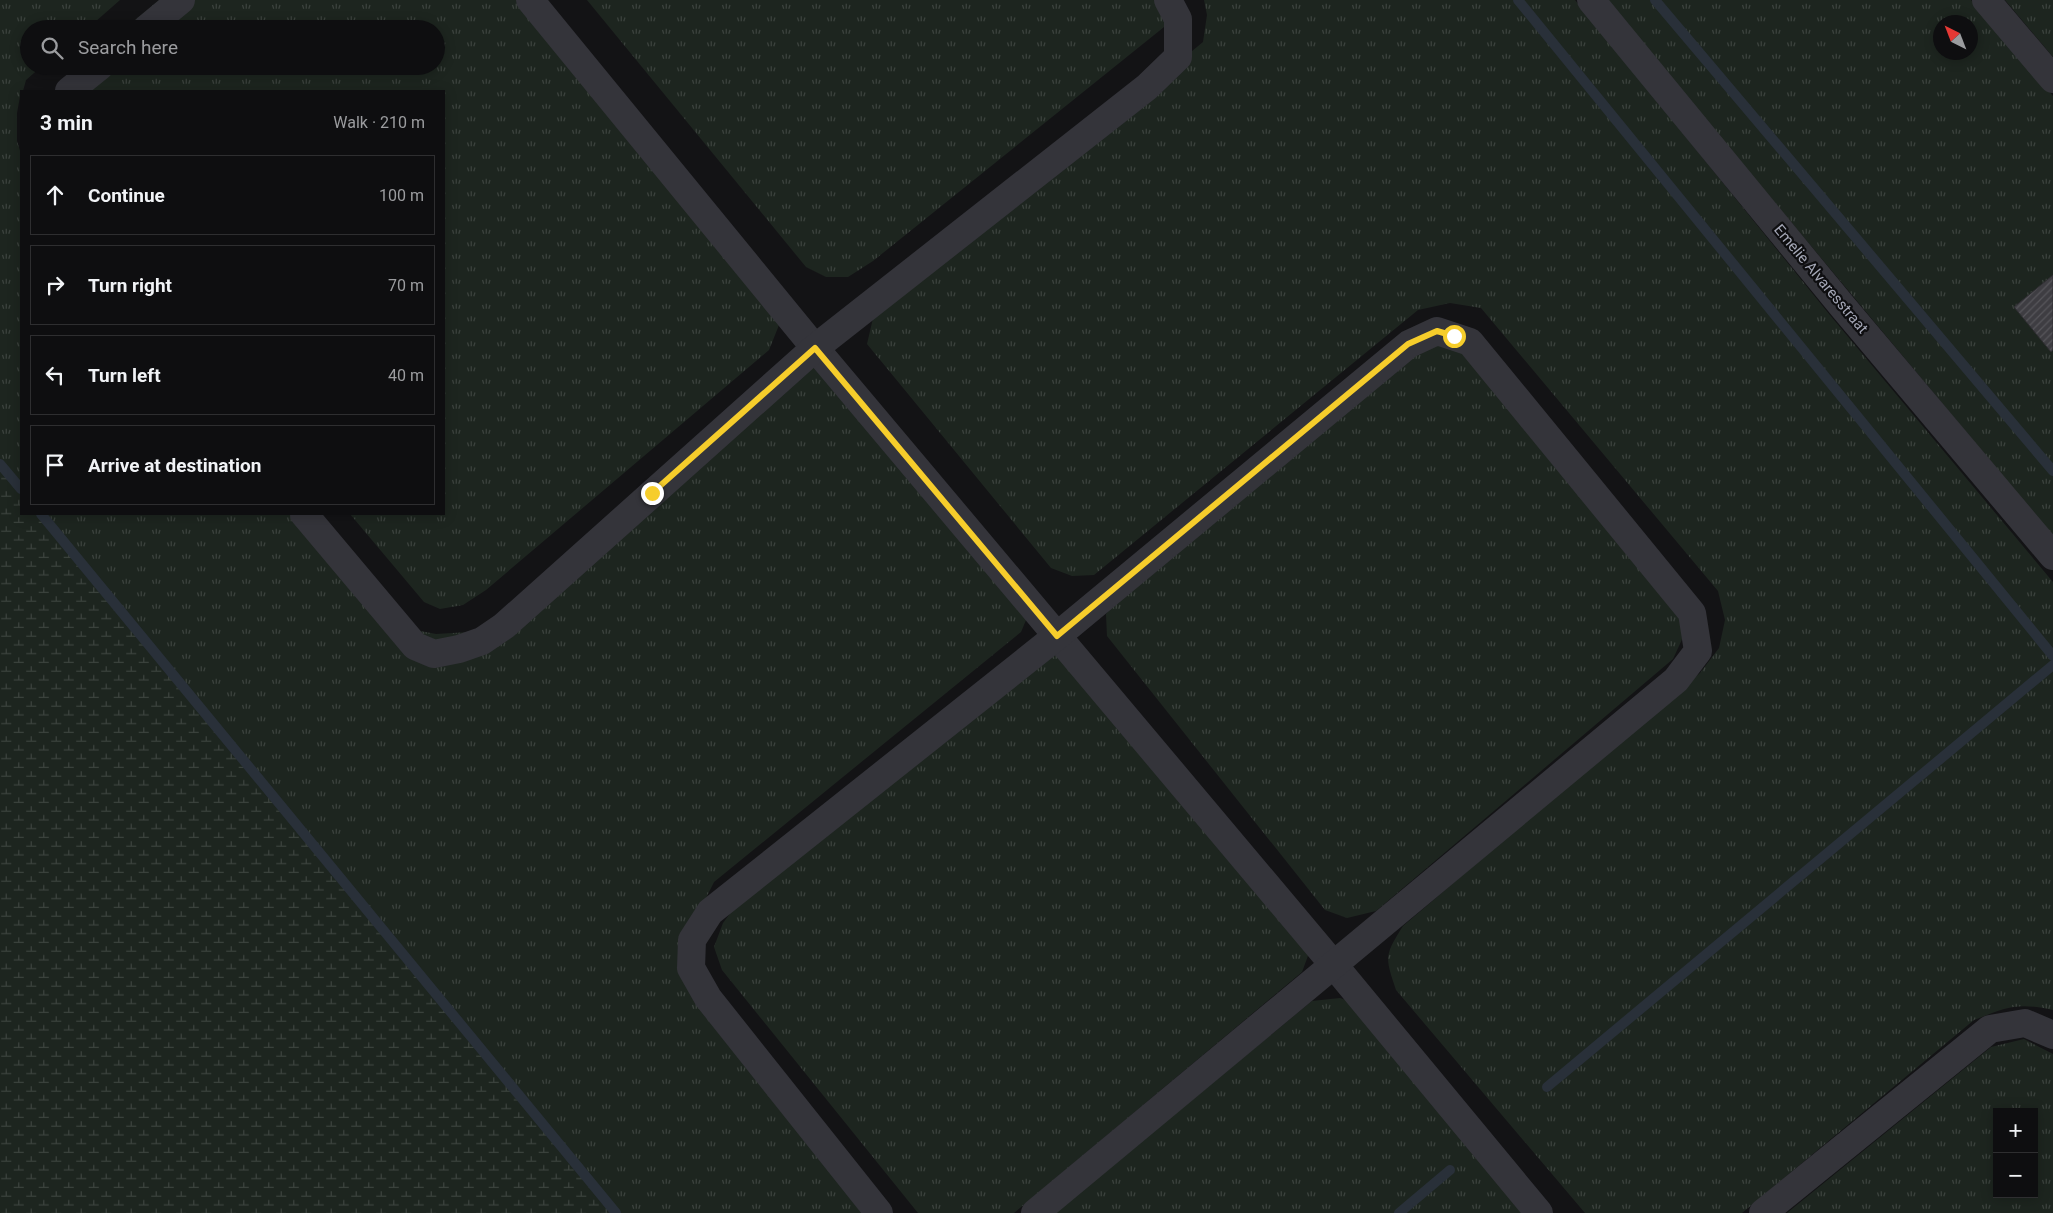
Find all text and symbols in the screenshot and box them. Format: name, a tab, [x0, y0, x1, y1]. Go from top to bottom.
north arrow	[1933, 15, 1978, 60]
search box	[20, 20, 445, 75]
icon: search	[38, 34, 66, 62]
text: Search here	[78, 36, 178, 59]
text: 3 min	[40, 111, 93, 135]
text: Walk · 210 m	[333, 113, 425, 132]
icon: ahead	[41, 181, 69, 209]
text: Continue	[88, 184, 165, 207]
text: 100 m	[379, 186, 424, 205]
street label: Emelie Alvaresstraat	[1770, 221, 1872, 337]
icon: right	[41, 271, 69, 299]
text: Turn right	[88, 274, 172, 297]
text: 70 m	[388, 276, 424, 295]
route start	[1443, 325, 1466, 348]
icon: left	[41, 361, 69, 389]
text: Turn left	[88, 364, 161, 387]
text: 40 m	[388, 366, 424, 385]
icon: arrive	[41, 451, 69, 479]
text: Arrive at destination	[88, 454, 261, 477]
route end	[641, 482, 664, 505]
map controls	[1993, 1108, 2038, 1198]
button: +	[1993, 1108, 2038, 1153]
button: −	[1993, 1153, 2038, 1198]

